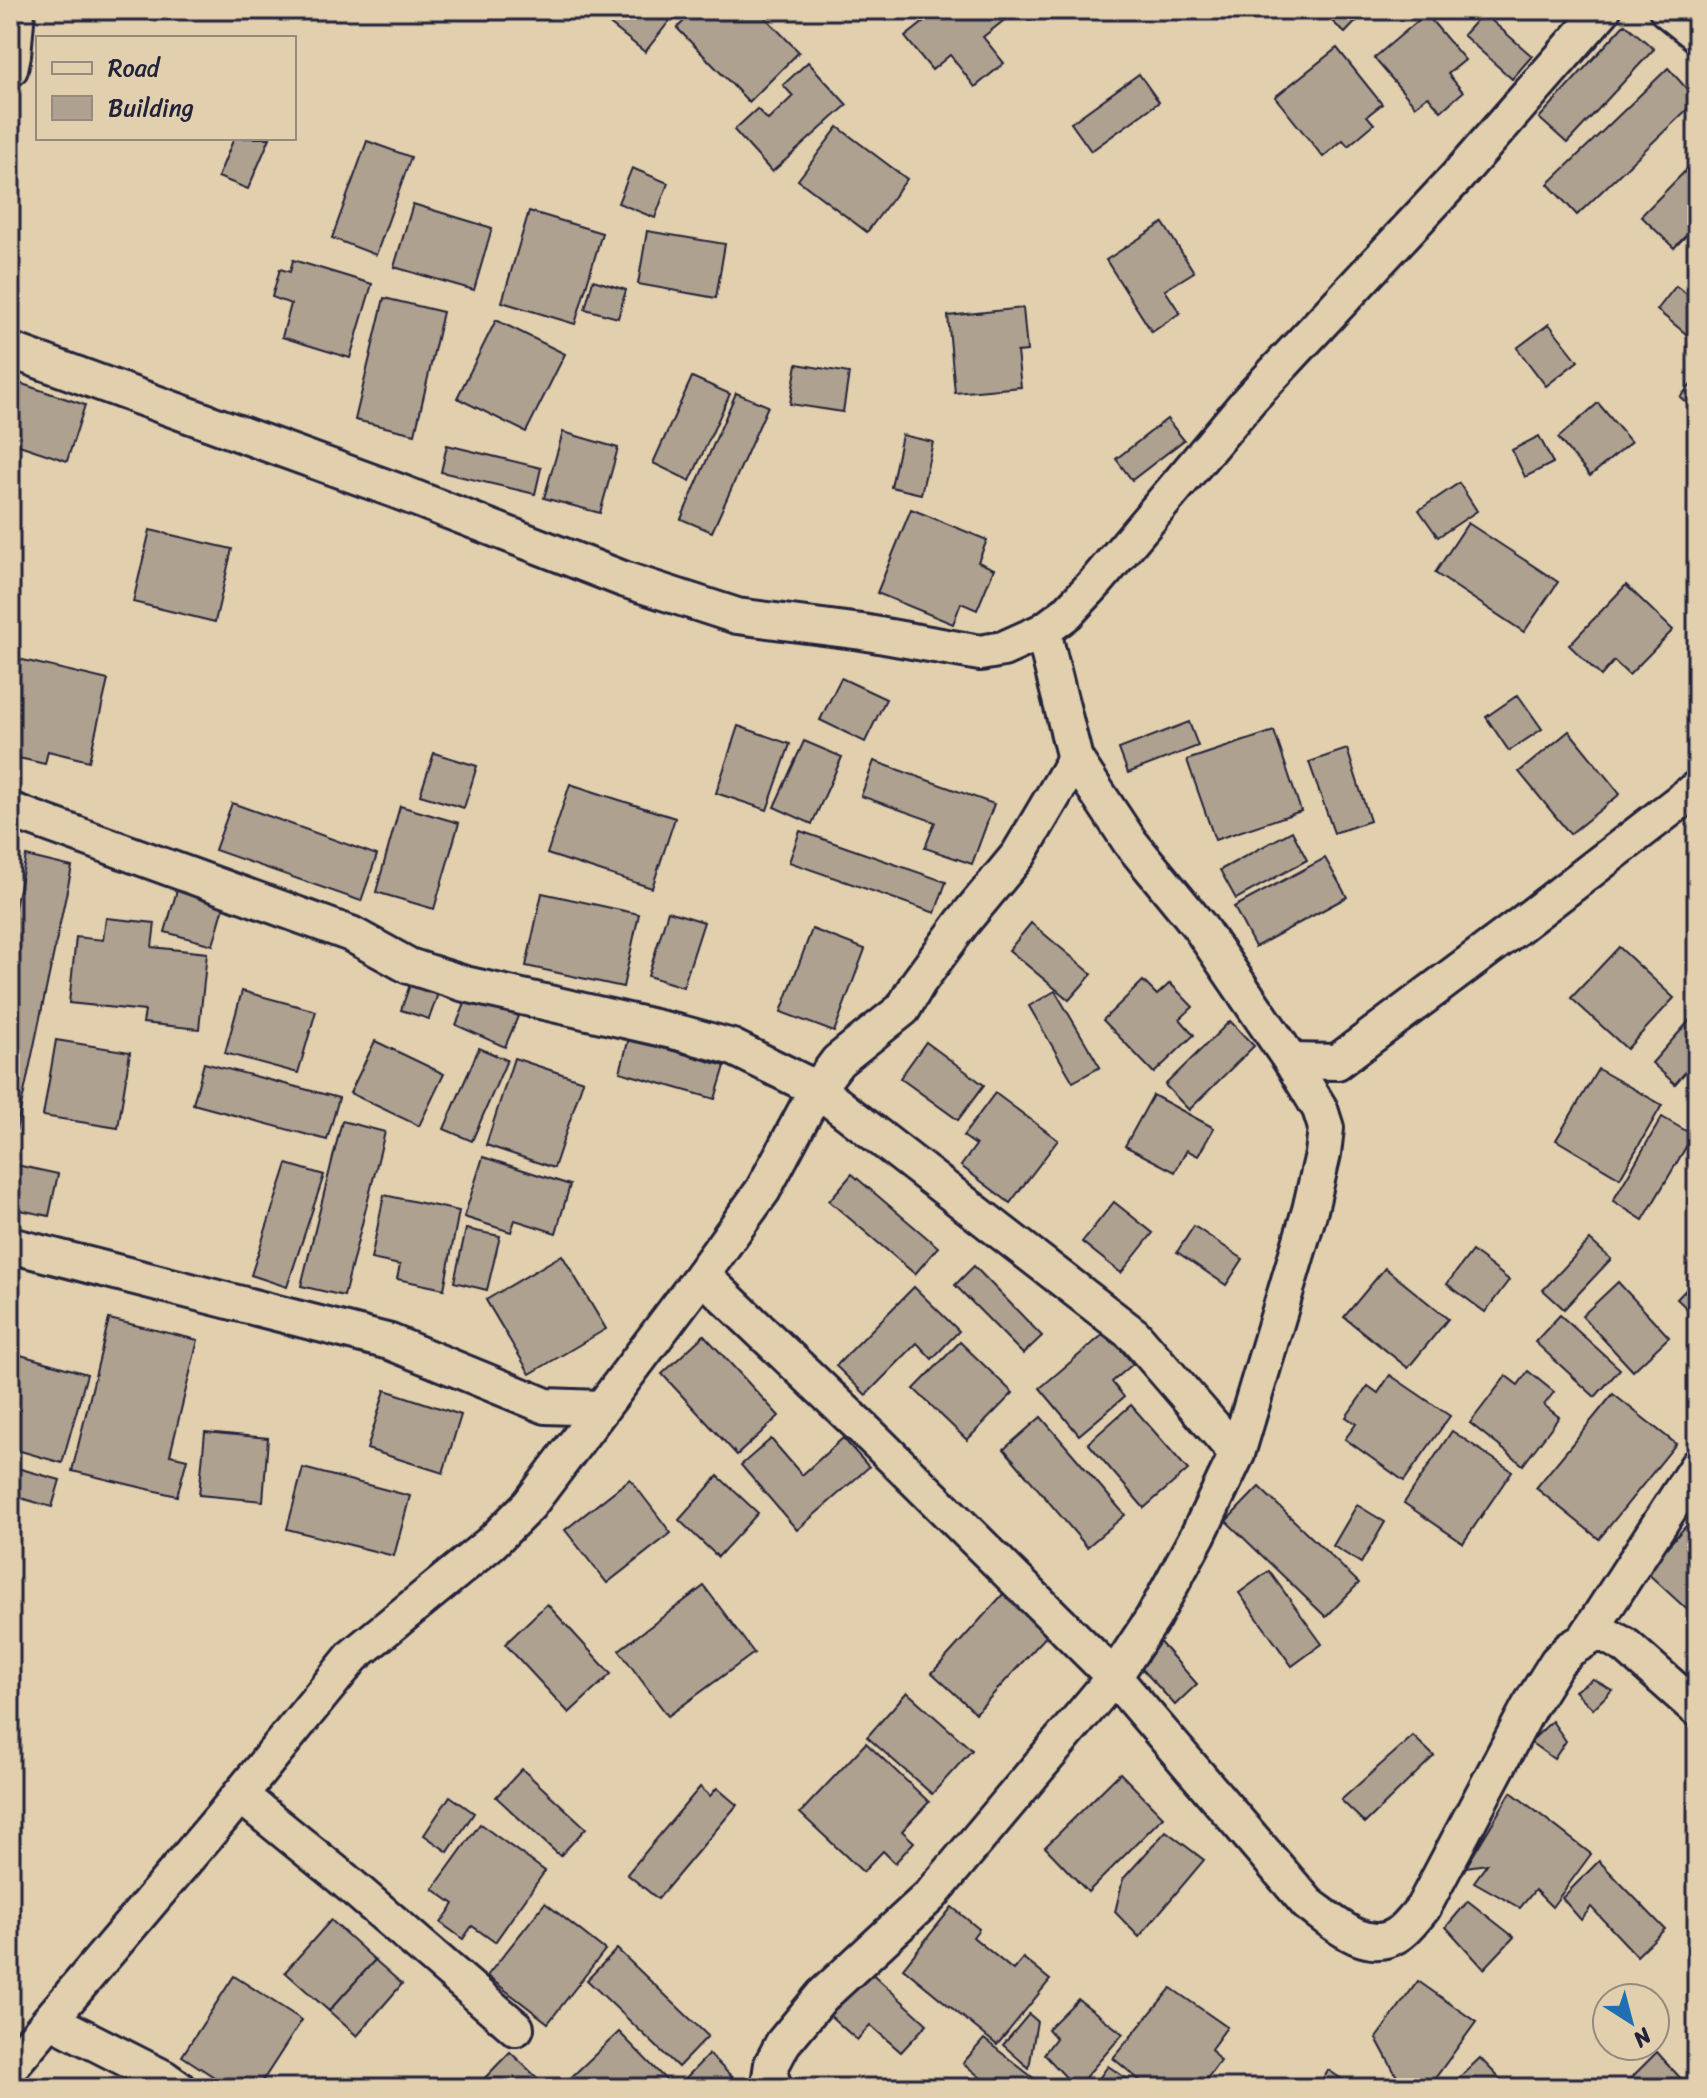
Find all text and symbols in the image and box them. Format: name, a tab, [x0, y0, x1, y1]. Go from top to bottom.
legend	[36, 36, 296, 140]
text: Road	[108, 47, 162, 89]
text: Building	[108, 87, 194, 129]
north arrow	[1591, 1982, 1671, 2062]
text: N	[1624, 2017, 1661, 2058]

